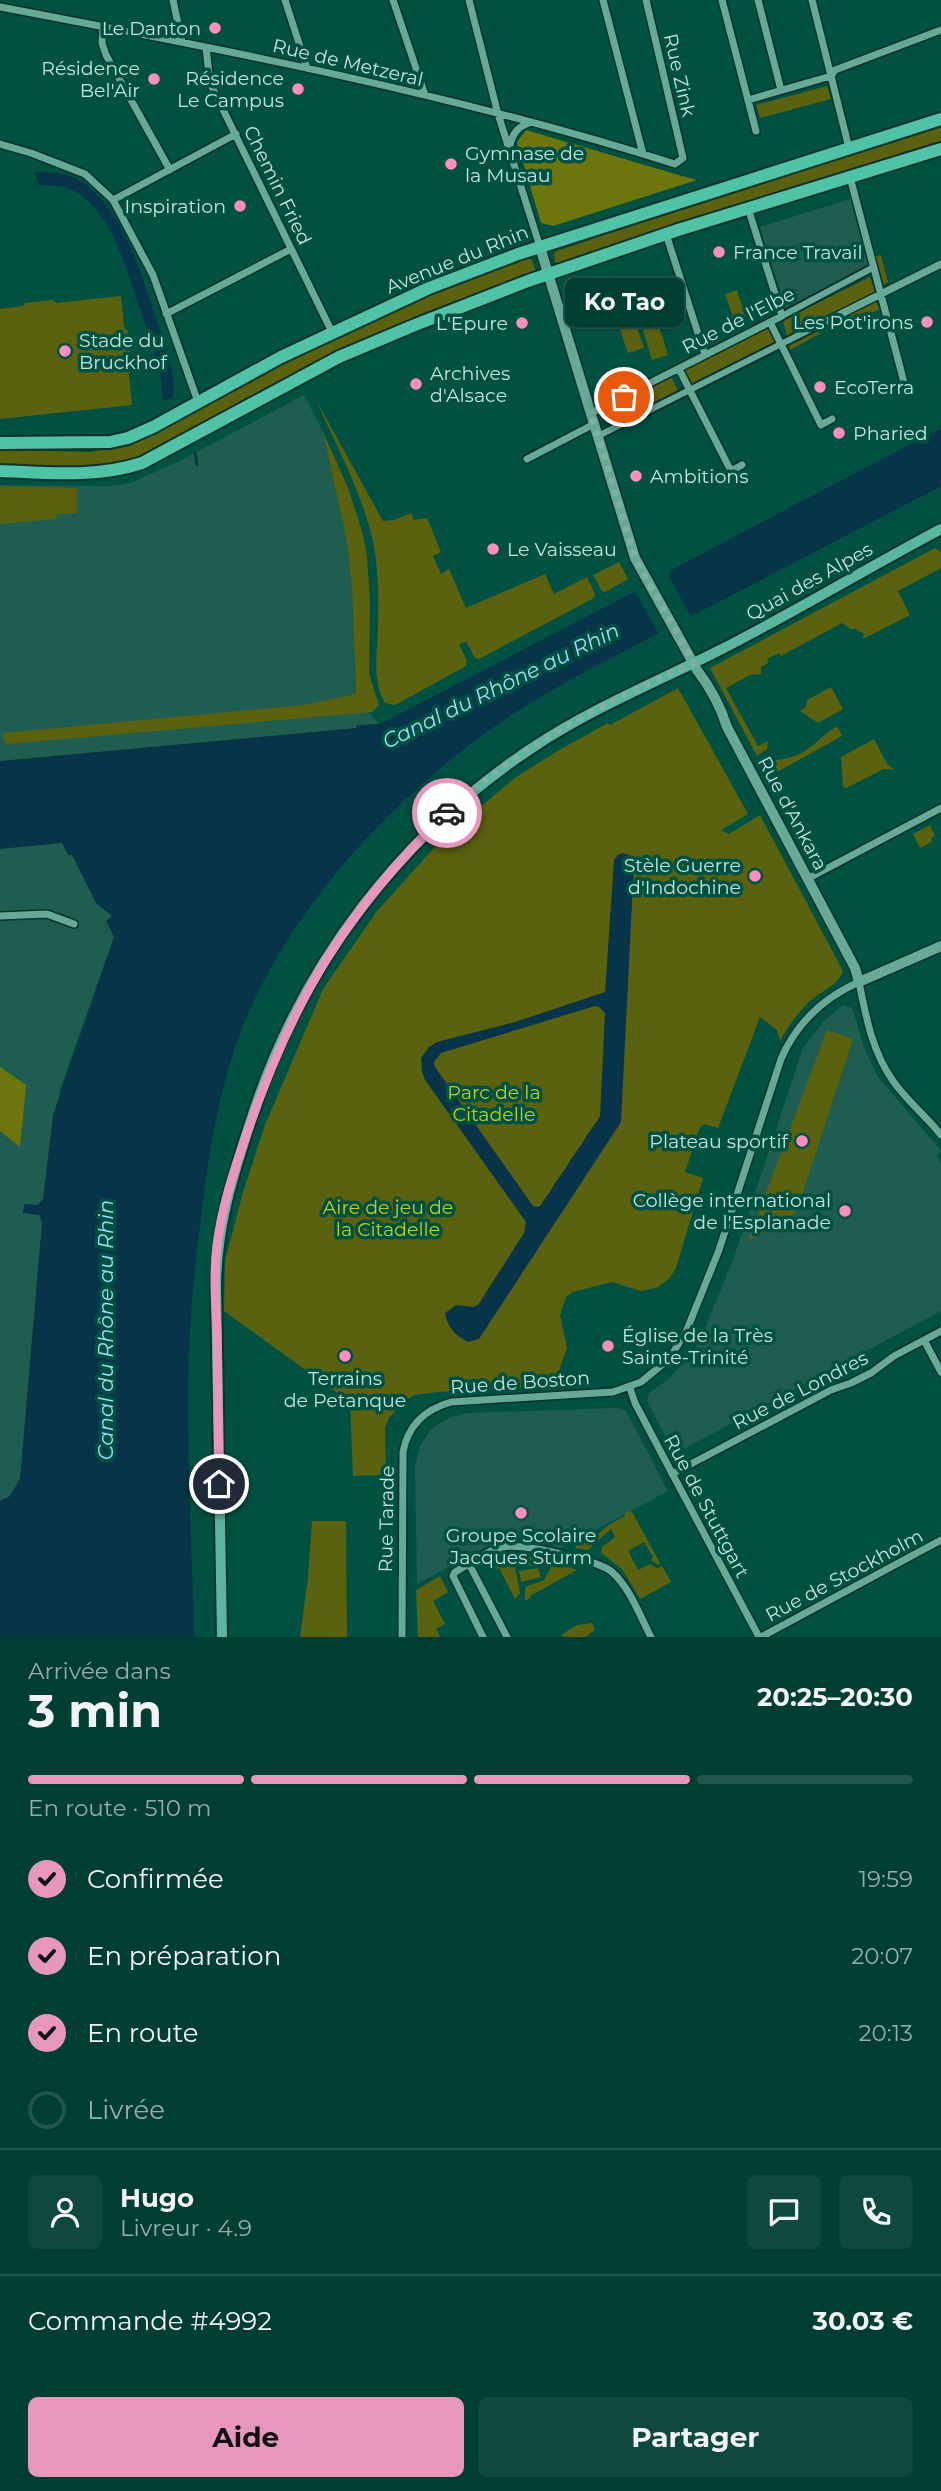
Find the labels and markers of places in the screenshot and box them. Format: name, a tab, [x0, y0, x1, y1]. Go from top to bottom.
place label: Le Danton	[102, 17, 201, 40]
marker: Le Danton	[207, 20, 223, 36]
place label: Résidence Bel'Air	[41, 57, 140, 102]
place label: Résidence Le Campus	[177, 67, 284, 112]
marker: Résidence Bel'Air	[146, 71, 162, 87]
marker: Résidence Le Campus	[290, 81, 306, 97]
place label: Gymnase de la Musau	[465, 142, 584, 187]
marker: Gymnase de la Musau	[443, 156, 459, 172]
place label: Inspiration	[125, 195, 226, 218]
marker: Inspiration	[232, 198, 248, 214]
place label: France Travail	[733, 241, 863, 264]
marker: France Travail	[711, 244, 727, 260]
callout: Ko Tao	[564, 278, 684, 327]
place label: Les Pot'irons	[793, 311, 913, 334]
place label: L'Epure	[436, 312, 508, 335]
marker: Les Pot'irons	[919, 314, 935, 330]
marker: L'Epure	[514, 315, 530, 331]
place label: Stade du Bruckhof	[79, 329, 168, 374]
marker: Stade du Bruckhof	[57, 343, 73, 359]
place label: Archives d'Alsace	[430, 362, 510, 407]
pin	[594, 367, 654, 427]
marker: Archives d'Alsace	[408, 376, 424, 392]
place label: EcoTerra	[834, 376, 914, 399]
marker: EcoTerra	[812, 379, 828, 395]
place label: Pharied	[853, 422, 928, 445]
marker: Pharied	[831, 425, 847, 441]
place label: Ambitions	[650, 465, 748, 488]
marker: Ambitions	[628, 468, 644, 484]
place label: Le Vaisseau	[507, 538, 617, 561]
marker: Le Vaisseau	[485, 541, 501, 557]
place label: Stèle Guerre d'Indochine	[624, 854, 741, 899]
marker: Stèle Guerre d'Indochine	[747, 868, 763, 884]
place label: Plateau sportif	[649, 1130, 790, 1153]
marker: Plateau sportif	[794, 1133, 810, 1149]
place label: Collège international de l'Esplanade	[633, 1189, 831, 1234]
marker: Collège international de l'Esplanade	[837, 1203, 853, 1219]
place label: Église de la Très Sainte-Trinité	[622, 1324, 773, 1369]
marker: Église de la Très Sainte-Trinité	[600, 1338, 616, 1354]
marker: Terrains de Petanque	[337, 1348, 353, 1364]
place label: Terrains de Petanque	[284, 1367, 406, 1412]
pin	[189, 1454, 249, 1514]
marker: Groupe Scolaire Jacques Sturm	[513, 1505, 529, 1521]
place label: Groupe Scolaire Jacques Sturm	[446, 1524, 596, 1569]

